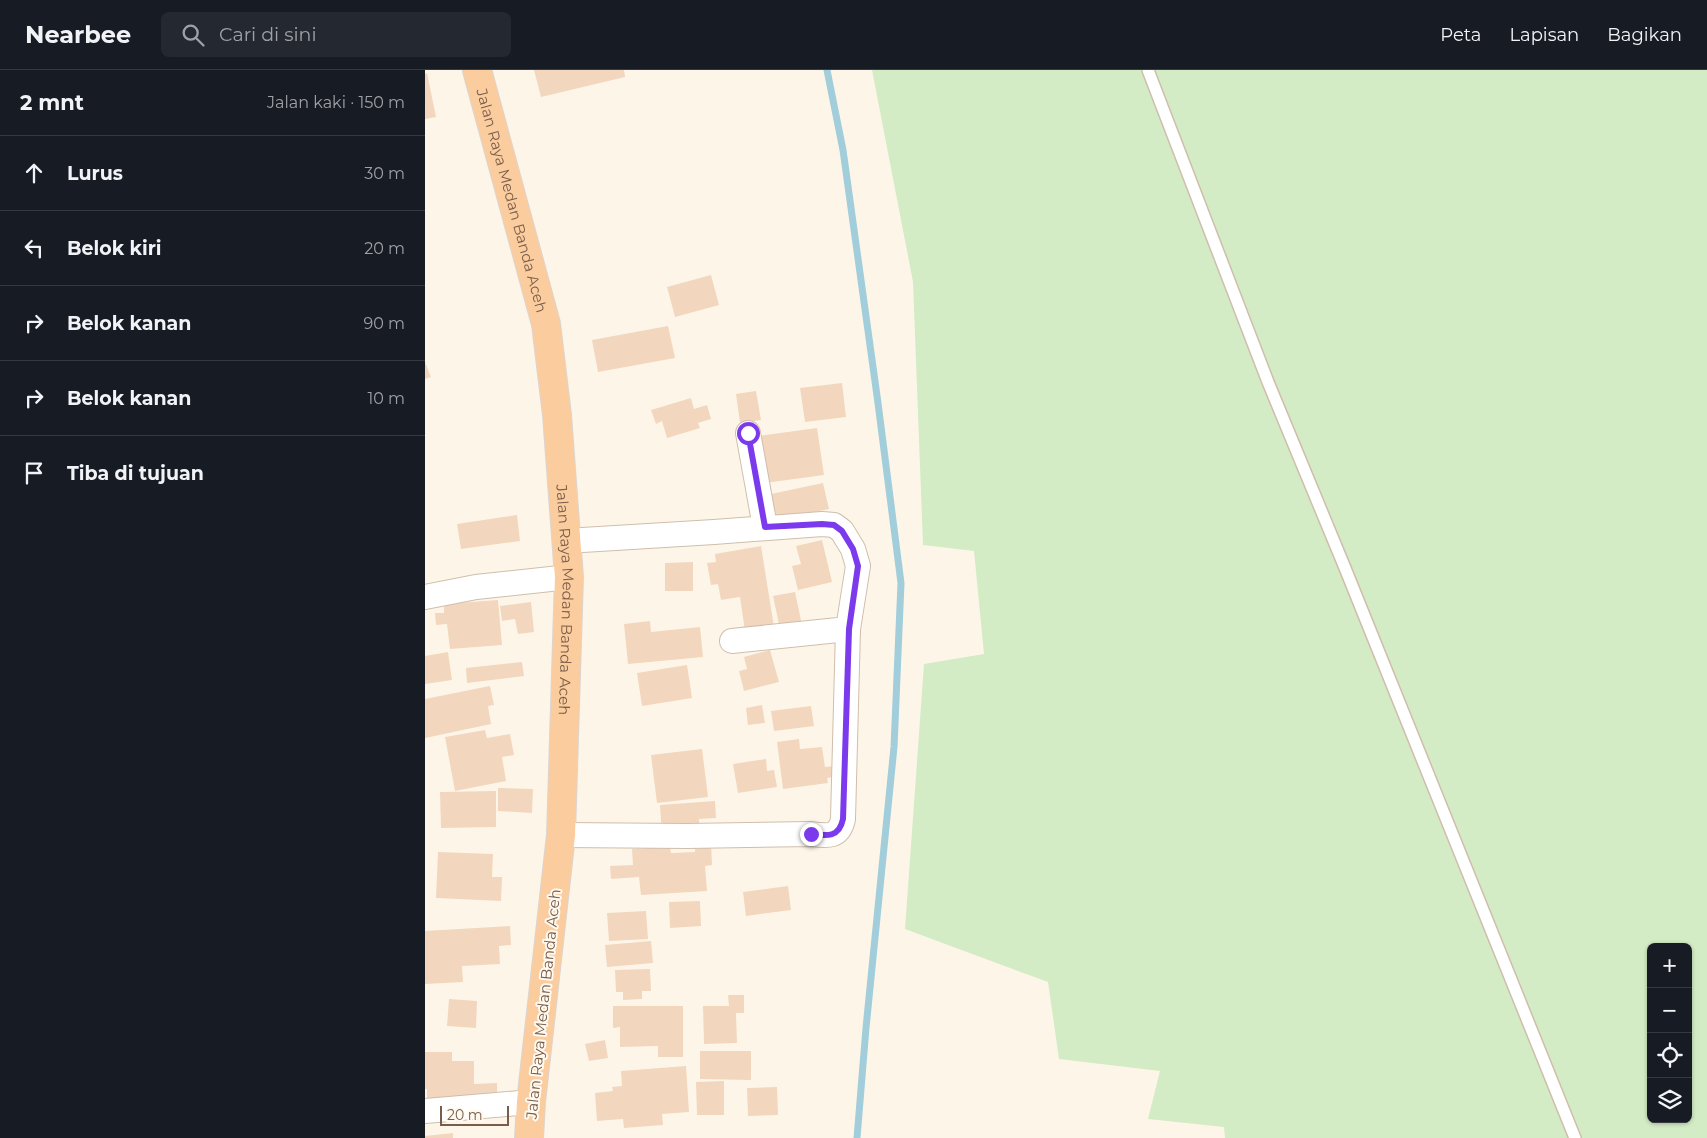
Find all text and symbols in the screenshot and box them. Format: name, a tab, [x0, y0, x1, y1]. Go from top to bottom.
search box	[161, 12, 511, 57]
text: Nearbee	[25, 20, 131, 49]
icon: search	[179, 21, 207, 49]
text: Cari di sini	[219, 23, 317, 46]
text: Peta	[1440, 24, 1481, 46]
text: Lapisan	[1509, 24, 1579, 46]
text: Bagikan	[1607, 24, 1682, 46]
street label: Jalan Raya Medan Banda Aceh	[473, 85, 552, 314]
text: 2 mnt	[20, 90, 84, 115]
text: Jalan kaki · 150 m	[267, 93, 405, 112]
icon: ahead	[20, 159, 48, 187]
text: Lurus	[67, 162, 123, 185]
text: 30 m	[364, 164, 405, 183]
icon: left	[20, 234, 48, 262]
text: Belok kiri	[67, 237, 162, 260]
text: 20 m	[364, 239, 405, 258]
icon: right	[20, 309, 48, 337]
text: Belok kanan	[67, 312, 191, 335]
text: 90 m	[363, 314, 405, 333]
icon: right	[20, 384, 48, 412]
text: Belok kanan	[67, 387, 191, 410]
text: 10 m	[367, 389, 405, 408]
route start	[737, 422, 760, 445]
icon: arrive	[20, 459, 48, 487]
text: Tiba di tujuan	[67, 462, 204, 485]
street label: Jalan Raya Medan Banda Aceh	[553, 483, 579, 716]
route end	[800, 823, 823, 846]
street label: Jalan Raya Medan Banda Aceh	[521, 888, 565, 1121]
map controls	[1647, 943, 1692, 1123]
button: +	[1647, 943, 1692, 988]
button: −	[1647, 988, 1692, 1033]
button: locate	[1647, 1033, 1692, 1078]
button: layers	[1647, 1078, 1692, 1123]
scale bar	[440, 1103, 509, 1126]
text: 20 m	[447, 1106, 483, 1124]

